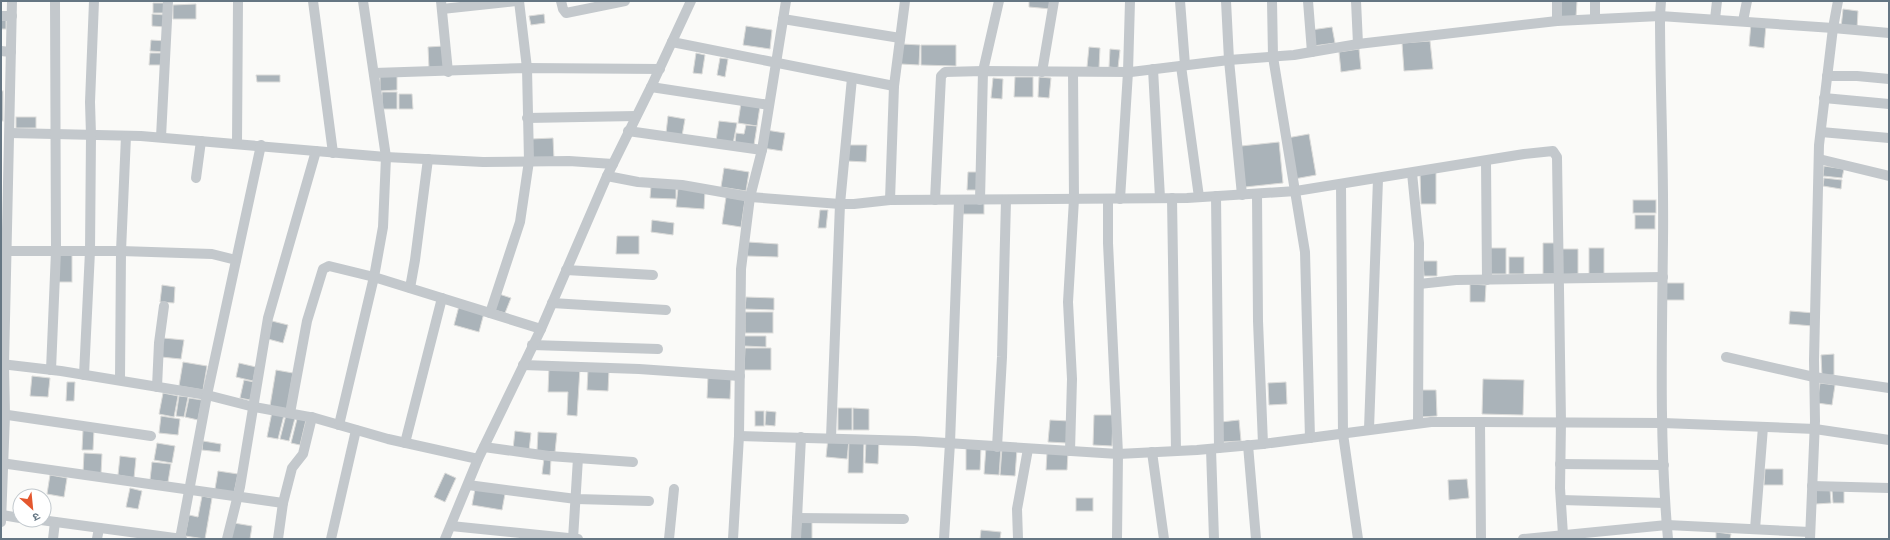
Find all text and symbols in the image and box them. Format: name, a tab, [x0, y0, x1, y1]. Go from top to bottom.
north arrow	[12, 488, 52, 528]
text: उ	[30, 509, 43, 525]

